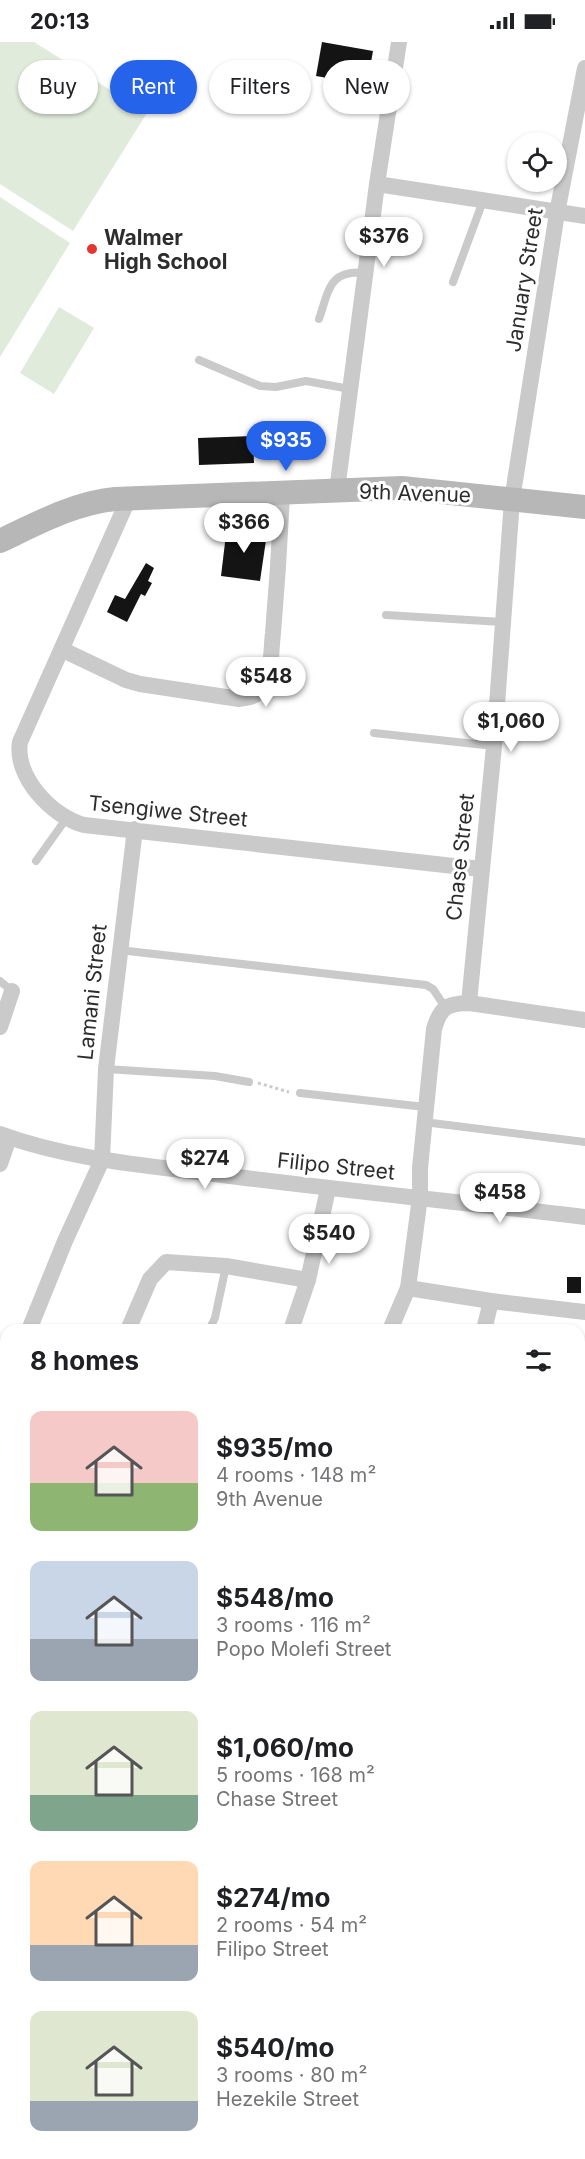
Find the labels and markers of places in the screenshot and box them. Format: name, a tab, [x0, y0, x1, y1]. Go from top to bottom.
pin: $376	[348, 217, 420, 268]
place label: Walmer High School	[104, 225, 227, 274]
marker: Walmer High School	[85, 242, 99, 256]
pin: $935	[250, 421, 322, 472]
pin: $366	[208, 503, 280, 554]
pin: $548	[230, 657, 302, 708]
pin: $1,060	[462, 702, 560, 753]
pin: $274	[169, 1139, 241, 1190]
pin: $458	[464, 1173, 536, 1224]
pin: $540	[293, 1214, 365, 1265]

